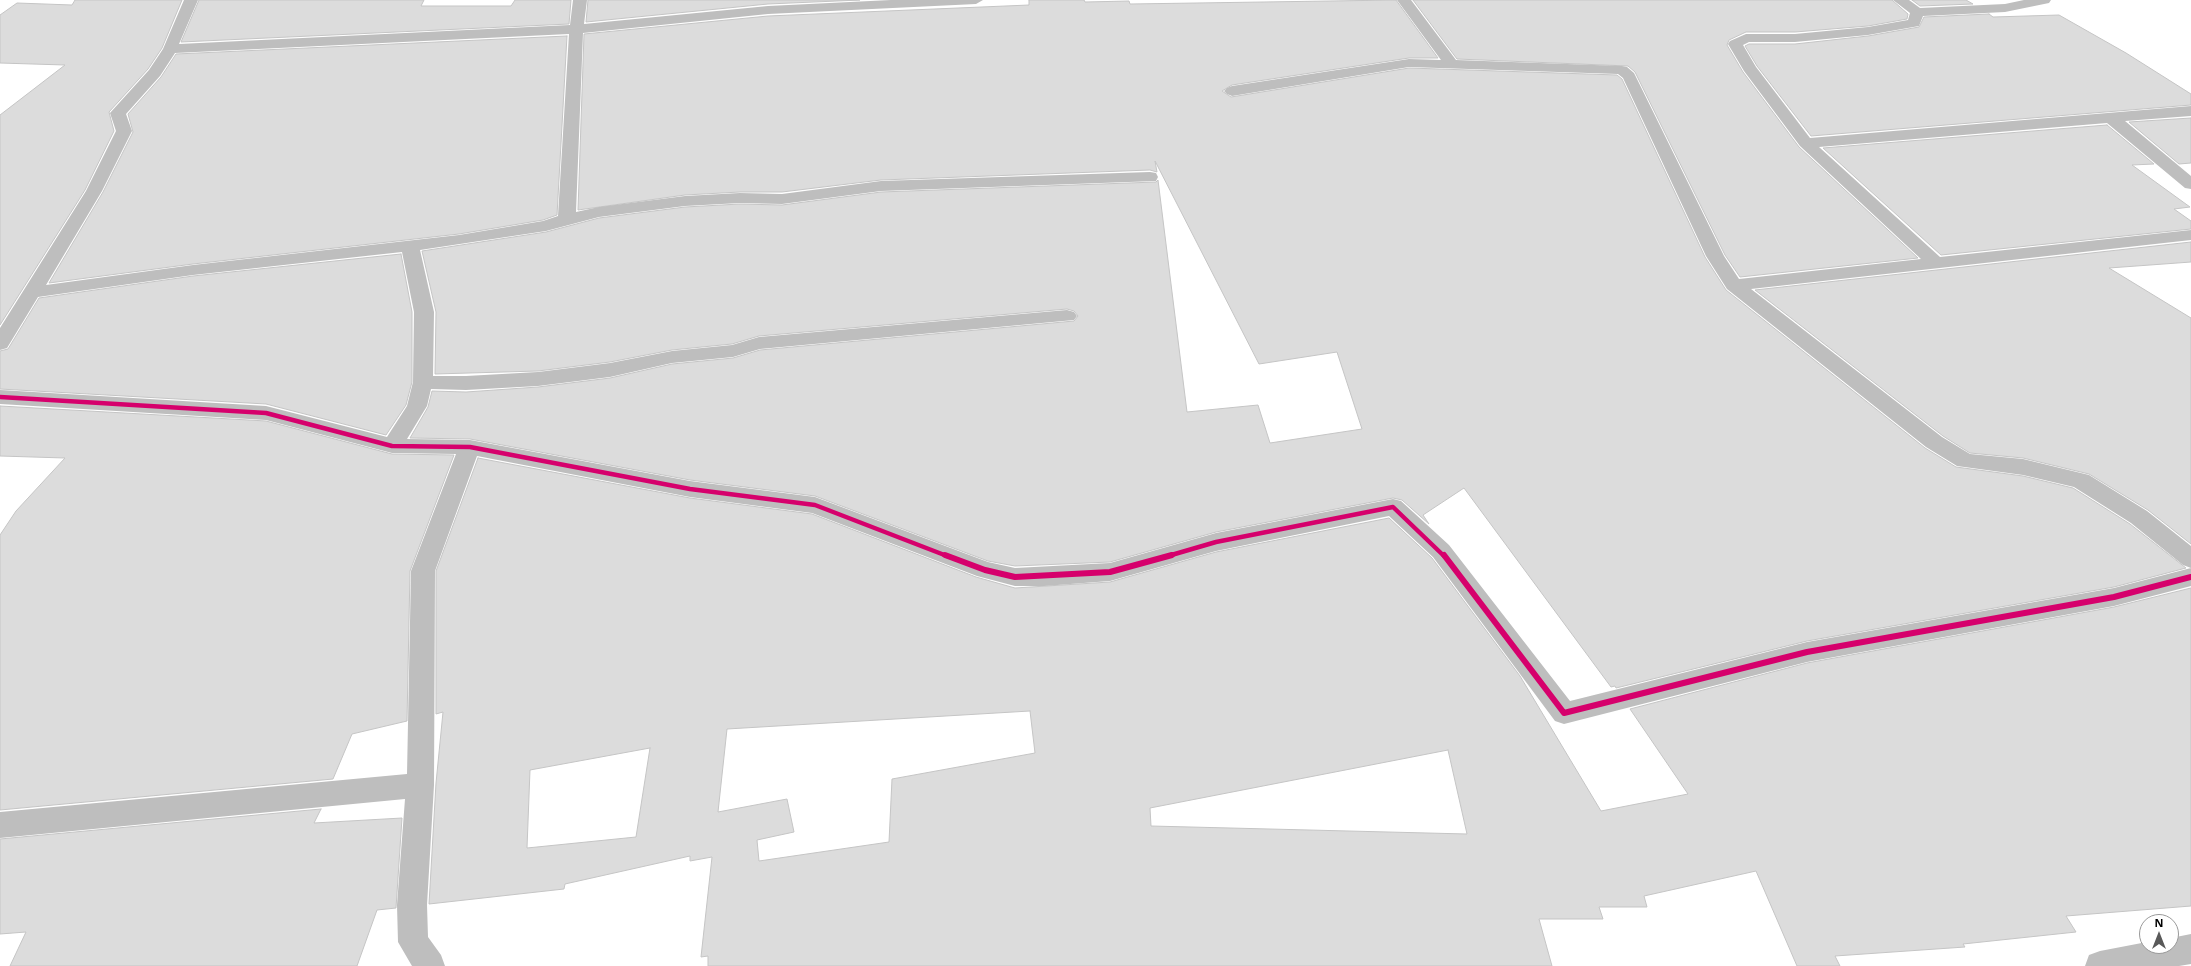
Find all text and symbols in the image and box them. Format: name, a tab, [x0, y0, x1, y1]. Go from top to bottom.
north arrow	[2139, 914, 2179, 954]
text: N	[2155, 915, 2163, 930]

